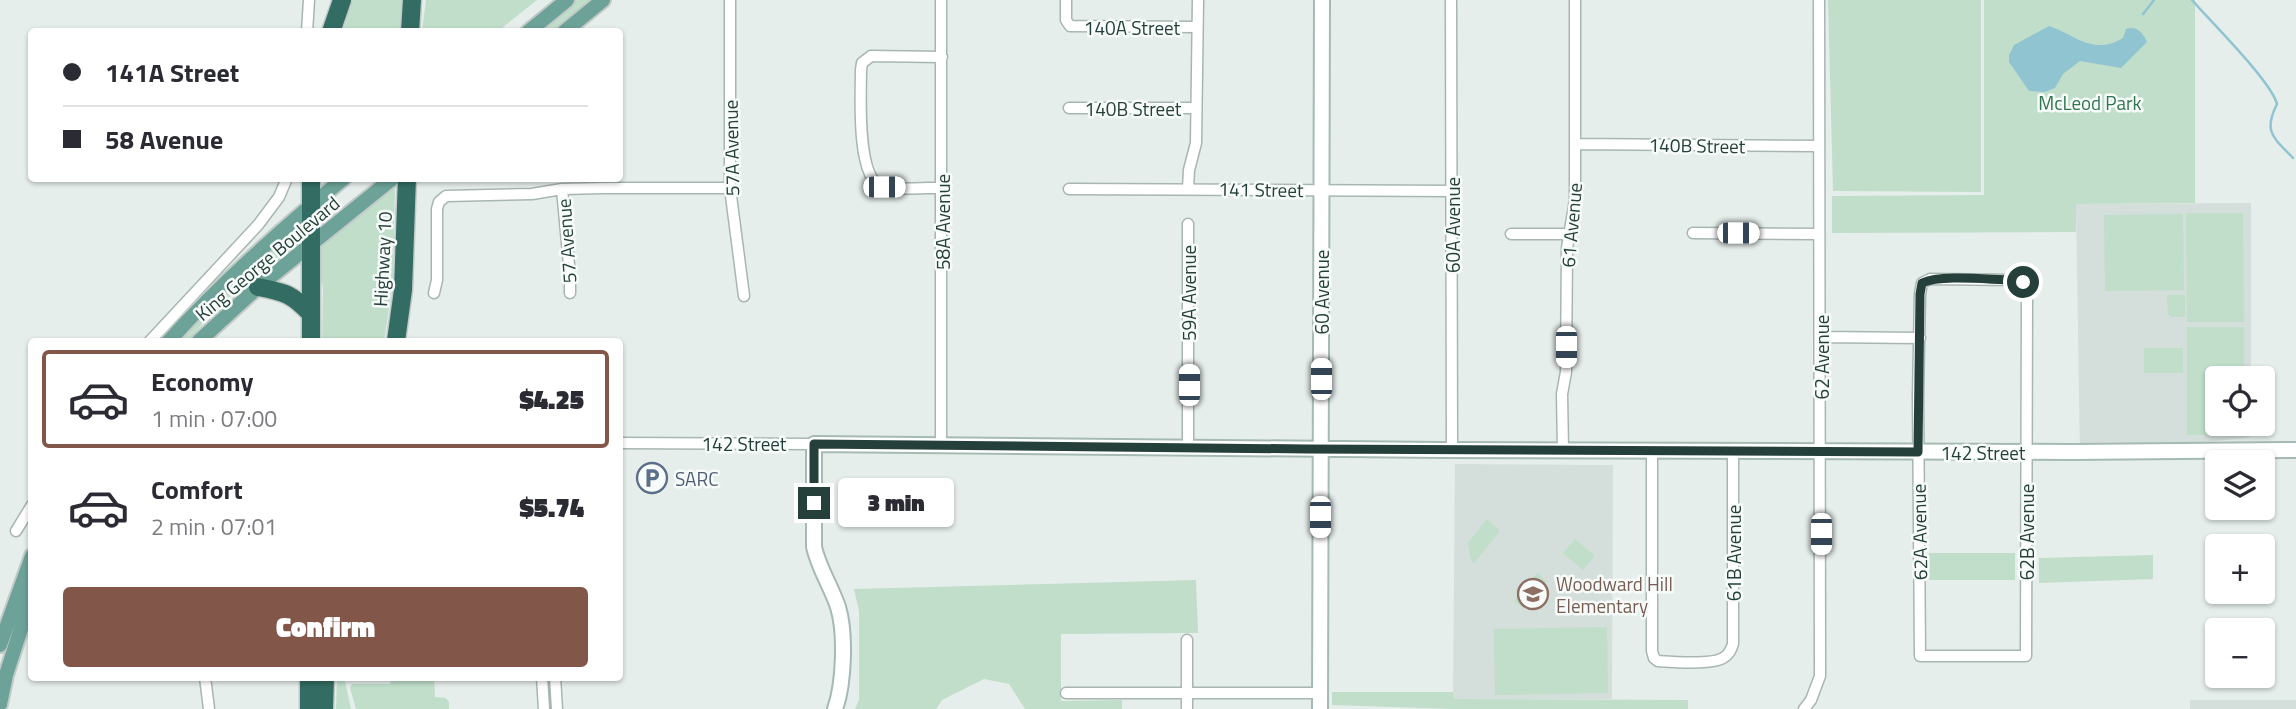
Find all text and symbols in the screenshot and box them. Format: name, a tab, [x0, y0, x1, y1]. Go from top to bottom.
street label: 140A Street	[1084, 13, 1181, 42]
text: 141A Street	[105, 53, 239, 92]
park label: McLeod Park	[2038, 88, 2142, 117]
street label: 140B Street	[1085, 94, 1182, 123]
street label: 57A Avenue	[716, 100, 746, 196]
text: 58 Avenue	[105, 120, 223, 159]
street label: 140B Street	[1648, 130, 1746, 160]
street label: 58A Avenue	[928, 174, 957, 270]
street label: 141 Street	[1218, 174, 1304, 204]
car	[864, 177, 906, 198]
street label: 60A Avenue	[1438, 177, 1467, 273]
street label: 61 Avenue	[1553, 181, 1589, 269]
street label: King George Boulevard	[188, 189, 346, 327]
street label: 57 Avenue	[549, 198, 583, 284]
street label: Highway 10	[365, 211, 399, 307]
car	[1718, 223, 1760, 244]
street label: 59A Avenue	[1174, 245, 1203, 341]
street label: 60 Avenue	[1307, 250, 1336, 334]
route start	[2007, 266, 2039, 298]
street label: 62 Avenue	[1807, 315, 1836, 399]
car	[1556, 326, 1577, 368]
car	[1311, 358, 1332, 400]
text: Economy	[151, 362, 253, 401]
car	[1179, 364, 1200, 406]
map controls	[2205, 366, 2275, 688]
button: locate	[2205, 366, 2275, 436]
icon: car	[67, 368, 130, 431]
text: $4.25	[519, 380, 584, 419]
text: 1 min · 07:00	[151, 401, 277, 436]
street label: 142 Street	[701, 429, 787, 458]
street label: 142 Street	[1940, 438, 2026, 467]
button: layers	[2205, 450, 2275, 520]
parking icon: SARC	[635, 461, 669, 495]
place label: SARC	[675, 464, 718, 493]
text: Comfort	[151, 470, 243, 509]
icon: car	[67, 476, 130, 539]
callout: 3 min	[838, 478, 954, 528]
street label: 62A Avenue	[1904, 484, 1934, 580]
street label: 62B Avenue	[2012, 484, 2041, 580]
text: 3 min	[867, 485, 925, 520]
route end	[798, 487, 830, 519]
text: $5.74	[519, 488, 584, 527]
car	[1310, 496, 1331, 538]
street label: 61B Avenue	[1719, 505, 1748, 601]
text: 2 min · 07:01	[151, 509, 277, 544]
car	[1811, 513, 1832, 555]
button: +	[2205, 534, 2275, 604]
place label: Woodward Hill Elementary	[1556, 569, 1673, 620]
school or university icon: Woodward Hill Elementary	[1516, 577, 1550, 611]
button: Confirm	[63, 587, 588, 667]
button: −	[2205, 618, 2275, 688]

